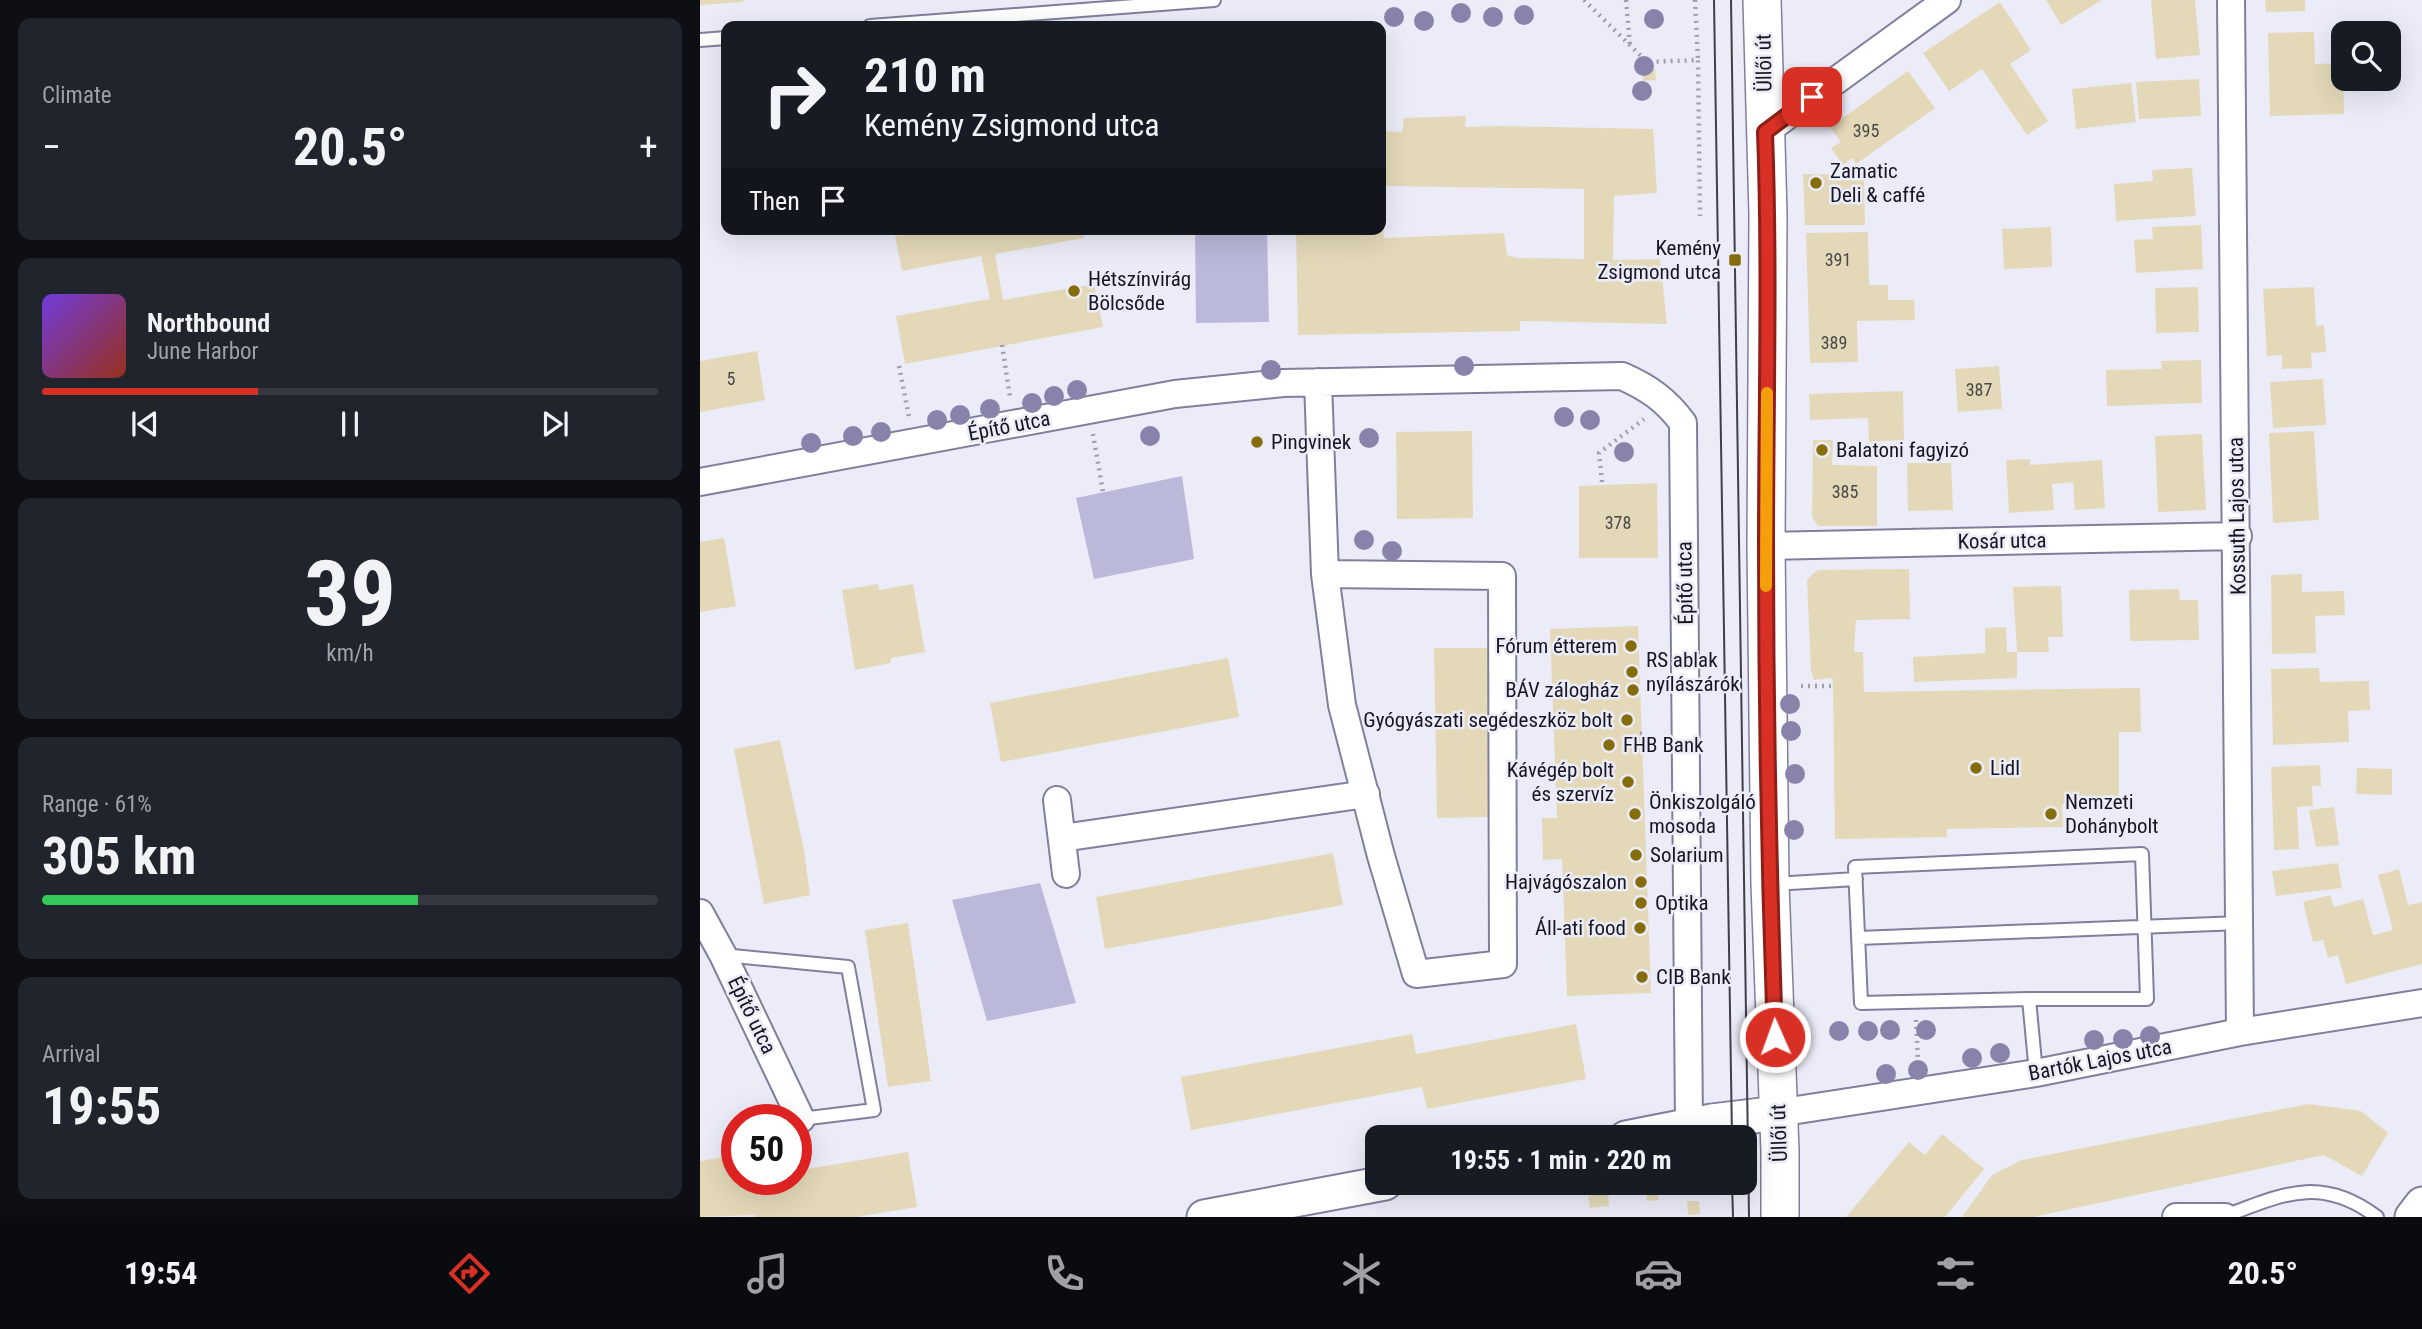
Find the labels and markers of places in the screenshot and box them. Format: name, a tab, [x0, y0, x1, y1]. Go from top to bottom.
pin	[1782, 67, 1842, 127]
place label: Zamatic Deli & caffé	[1830, 159, 1925, 207]
marker: Zamatic Deli & caffé	[1808, 175, 1824, 191]
place label: Kemény Zsigmond utca	[1597, 236, 1721, 284]
marker: Kemény Zsigmond utca	[1727, 252, 1743, 268]
place label: Hétszínvirág Bölcsőde	[1088, 267, 1191, 315]
marker: Hétszínvirág Bölcsőde	[1066, 283, 1082, 299]
place label: Pingvinek	[1271, 430, 1352, 454]
marker: Pingvinek	[1249, 434, 1265, 450]
place label: Balatoni fagyizó	[1836, 438, 1969, 462]
marker: Balatoni fagyizó	[1814, 442, 1830, 458]
place label: Fórum étterem	[1495, 634, 1617, 658]
marker: Fórum étterem	[1623, 638, 1639, 654]
place label: RS ablak nyílászárók	[1646, 648, 1740, 696]
marker: RS ablak nyílászárók	[1624, 664, 1640, 680]
place label: BÁV zálogház	[1505, 678, 1619, 702]
marker: BÁV zálogház	[1625, 682, 1641, 698]
place label: Gyógyászati segédeszköz bolt	[1363, 708, 1613, 732]
marker: Gyógyászati segédeszköz bolt	[1619, 712, 1635, 728]
place label: FHB Bank	[1623, 733, 1704, 757]
marker: FHB Bank	[1601, 737, 1617, 753]
place label: Lidl	[1990, 756, 2020, 780]
place label: Kávégép bolt és szervíz	[1507, 758, 1614, 806]
marker: Lidl	[1968, 760, 1984, 776]
marker: Kávégép bolt és szervíz	[1620, 774, 1636, 790]
place label: Önkiszolgáló mosoda	[1649, 790, 1756, 838]
place label: Nemzeti Dohánybolt	[2065, 790, 2159, 838]
marker: Önkiszolgáló mosoda	[1627, 806, 1643, 822]
marker: Nemzeti Dohánybolt	[2043, 806, 2059, 822]
place label: Solarium	[1650, 843, 1724, 867]
marker: Solarium	[1628, 847, 1644, 863]
place label: Hajvágószalon	[1505, 870, 1627, 894]
marker: Hajvágószalon	[1633, 874, 1649, 890]
place label: Optika	[1655, 891, 1709, 915]
marker: Optika	[1633, 895, 1649, 911]
place label: Áll-ati food	[1535, 916, 1626, 940]
marker: Áll-ati food	[1632, 920, 1648, 936]
place label: CIB Bank	[1656, 965, 1731, 989]
marker: CIB Bank	[1634, 969, 1650, 985]

